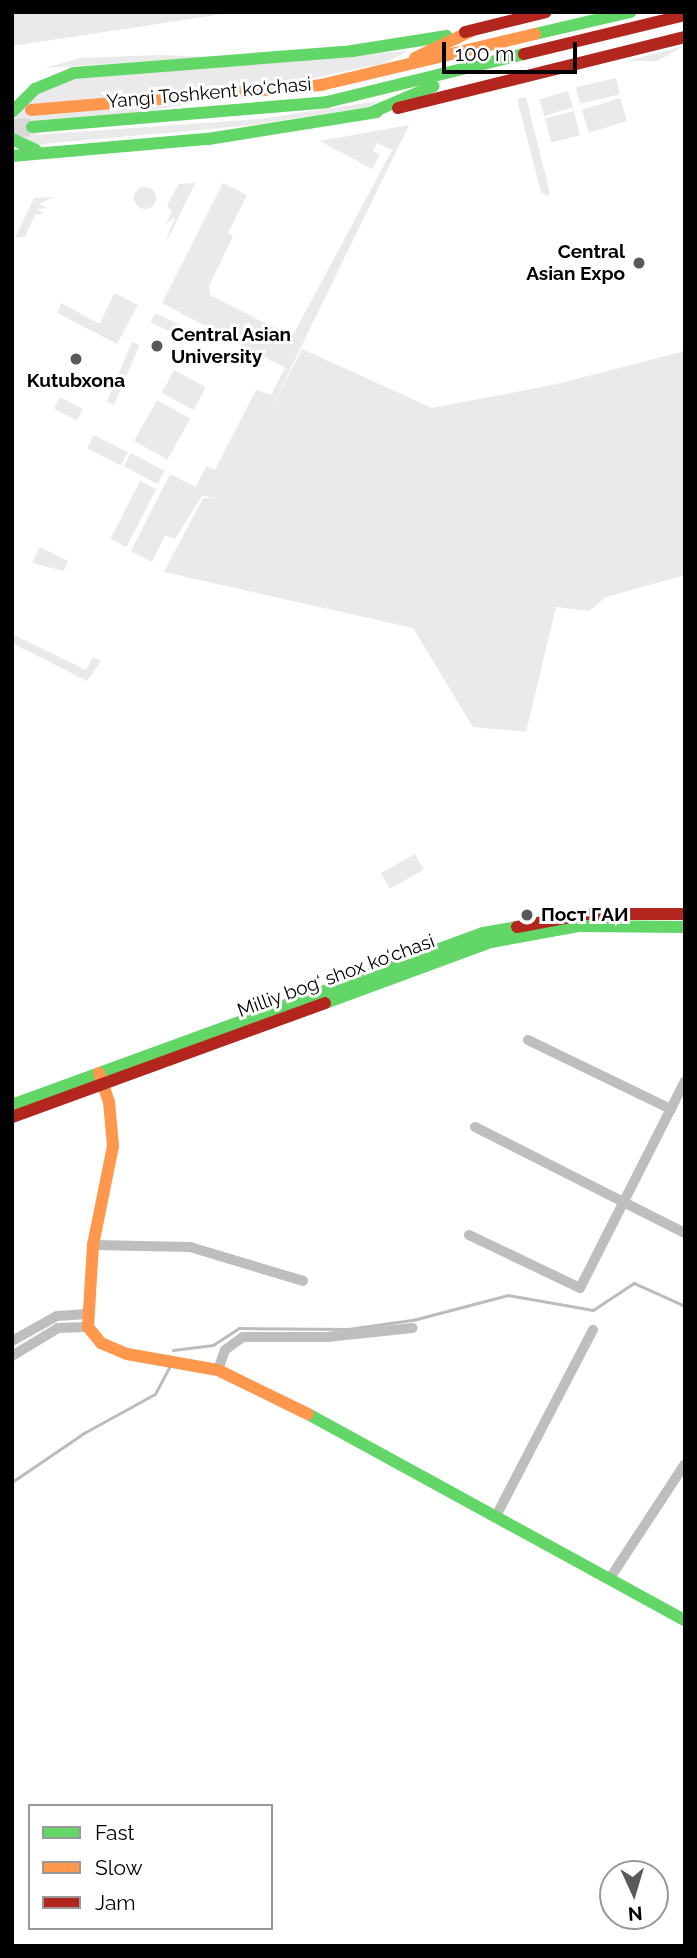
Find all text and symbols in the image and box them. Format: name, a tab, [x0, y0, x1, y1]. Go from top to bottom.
scale bar	[445, 28, 580, 72]
text: 100 m	[455, 41, 514, 66]
street label: Yangi Toshkent ko‘chasi	[105, 73, 313, 113]
place label: Central Asian Expo	[526, 241, 625, 285]
marker: Central Asian Expo	[631, 255, 647, 271]
place label: Central Asian University	[171, 324, 292, 368]
marker: Central Asian University	[149, 338, 165, 354]
marker: Kutubxona	[68, 351, 84, 367]
place label: Kutubxona	[27, 370, 125, 392]
place label: Пост ГАИ	[541, 904, 629, 926]
marker: Пост ГАИ	[519, 907, 535, 923]
street label: Milliy bog‘ shox ko‘chasi	[234, 930, 438, 1022]
legend	[28, 1804, 273, 1930]
text: Fast	[95, 1820, 135, 1845]
text: Slow	[95, 1855, 143, 1880]
north arrow	[599, 1860, 669, 1930]
text: Jam	[95, 1890, 136, 1915]
text: N	[627, 1902, 643, 1925]

